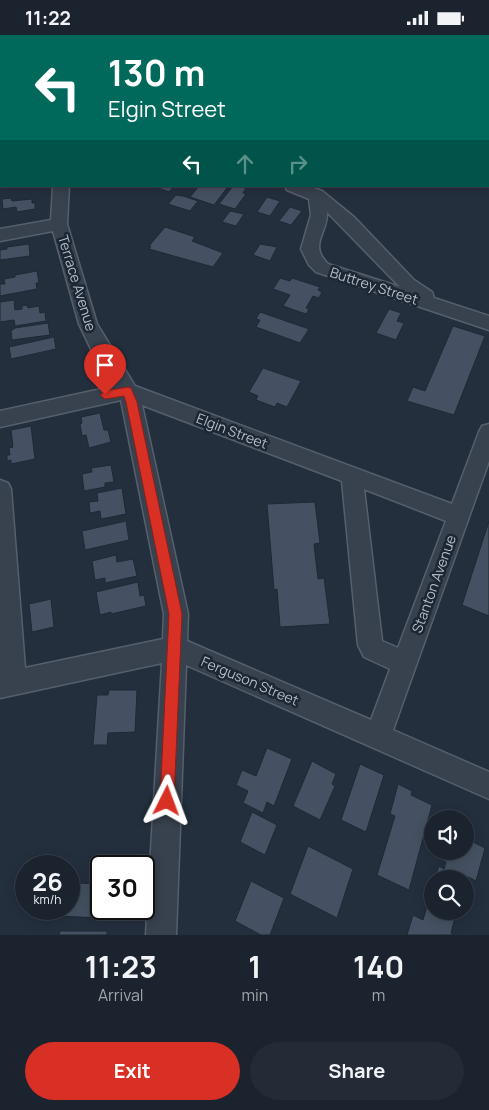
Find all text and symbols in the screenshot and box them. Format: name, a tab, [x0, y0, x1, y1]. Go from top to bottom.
text: 11:22	[25, 5, 71, 31]
text: 130 m	[108, 49, 205, 97]
icon: left	[25, 55, 90, 120]
text: Elgin Street	[108, 94, 226, 124]
icon: left	[178, 150, 206, 178]
icon: ahead	[231, 150, 259, 178]
icon: right	[284, 150, 312, 178]
street label: Terrace Avenue	[54, 233, 101, 333]
street label: Buttrey Street	[328, 262, 421, 309]
pin	[84, 344, 126, 395]
icon: arrive	[91, 351, 119, 379]
street label: Elgin Street	[194, 408, 271, 453]
street label: Stanton Avenue	[407, 532, 460, 635]
street label: Ferguson Street	[198, 651, 302, 710]
position arrow	[140, 774, 192, 826]
map controls	[424, 810, 474, 920]
button: sound	[424, 810, 474, 860]
speed limit sign: 30	[90, 855, 155, 920]
text: 26	[32, 864, 63, 899]
button: search	[424, 870, 474, 920]
text: km/h	[34, 891, 61, 908]
text: 11:23	[85, 946, 157, 987]
text: 1	[248, 946, 261, 987]
text: 140	[353, 946, 404, 987]
text: Arrival	[98, 984, 144, 1006]
text: min	[241, 984, 268, 1006]
text: m	[372, 984, 385, 1006]
button: Exit	[25, 1042, 240, 1100]
button: Share	[250, 1042, 464, 1100]

